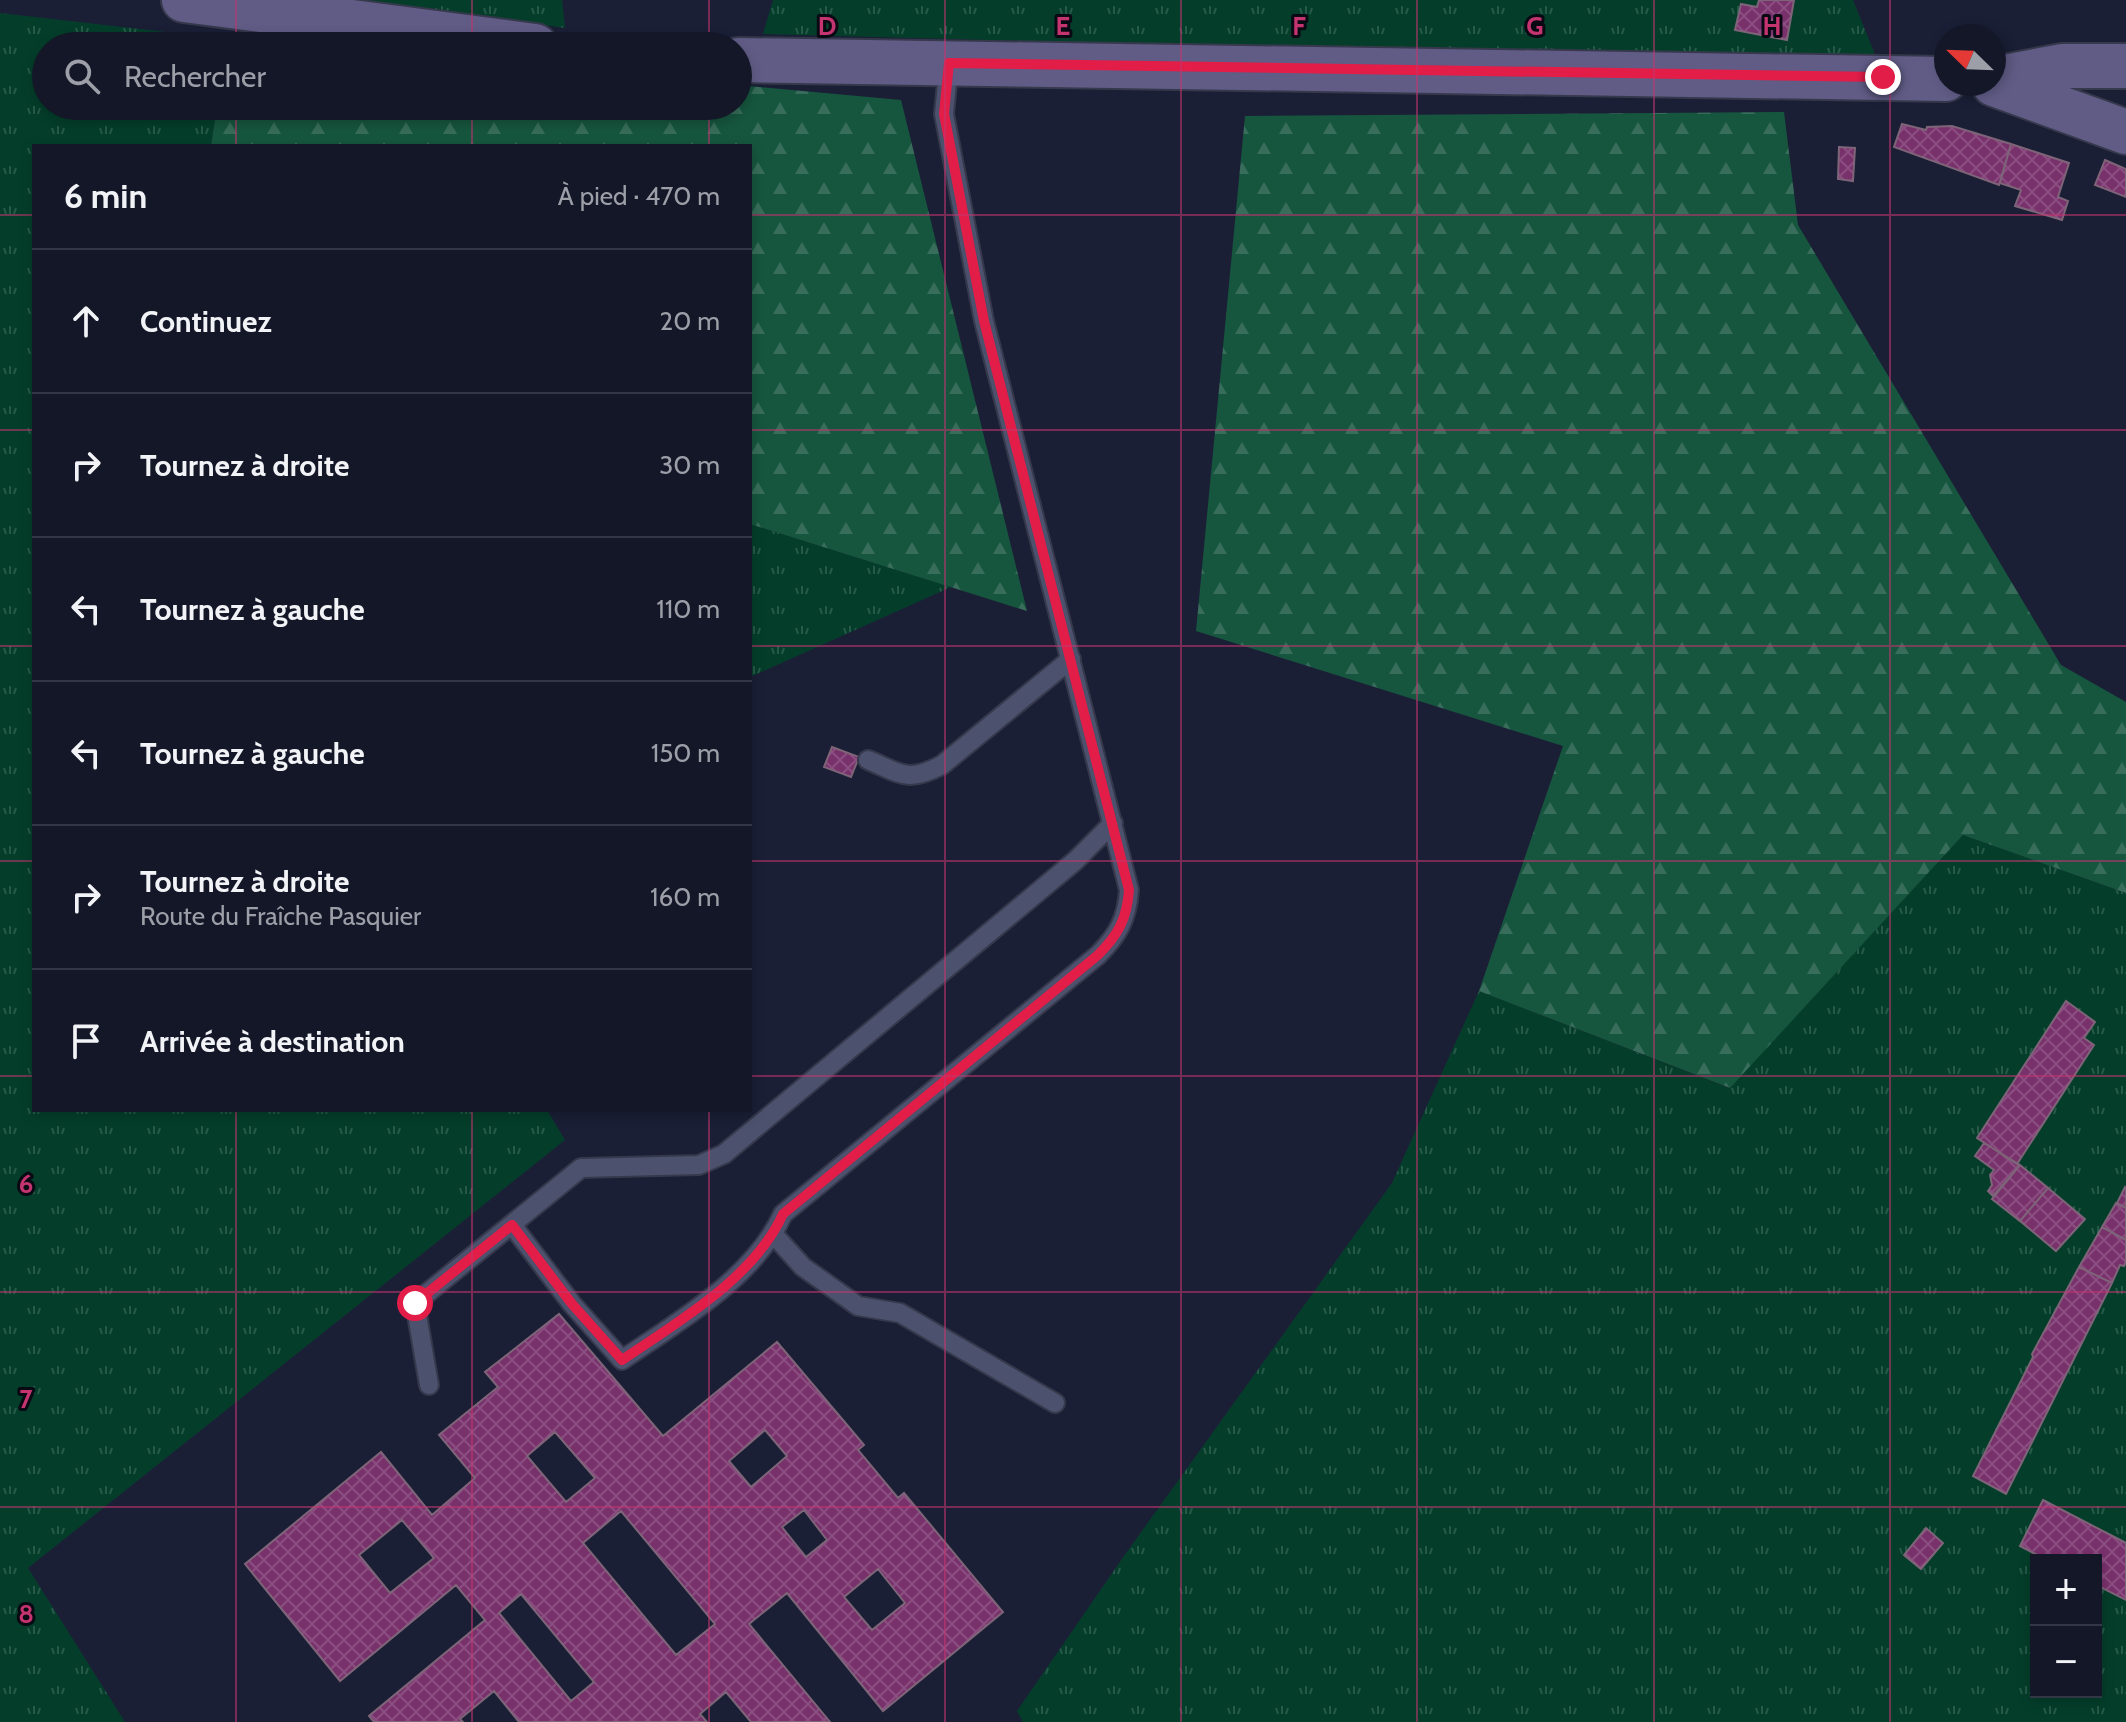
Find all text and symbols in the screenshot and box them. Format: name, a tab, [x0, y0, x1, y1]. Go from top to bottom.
text: D	[818, 10, 836, 42]
text: E	[1056, 10, 1070, 42]
text: F	[1292, 10, 1306, 42]
text: G	[1526, 10, 1544, 42]
text: H	[1763, 10, 1781, 42]
north arrow	[1934, 24, 2006, 96]
search box	[32, 32, 752, 120]
icon: search	[60, 54, 104, 98]
text: Rechercher	[124, 58, 266, 95]
route end	[1865, 59, 1901, 95]
text: 6 min	[64, 175, 147, 217]
text: À pied · 470 m	[558, 180, 720, 212]
icon: ahead	[64, 299, 108, 343]
text: Continuez	[140, 303, 272, 340]
text: 20 m	[660, 305, 720, 337]
icon: right	[64, 443, 108, 487]
text: Tournez à droite	[140, 447, 349, 484]
text: 30 m	[659, 449, 720, 481]
icon: left	[64, 587, 108, 631]
text: Tournez à gauche	[140, 591, 365, 628]
text: 110 m	[656, 593, 720, 625]
icon: left	[64, 731, 108, 775]
text: Tournez à gauche	[140, 735, 365, 772]
text: 150 m	[651, 737, 720, 769]
text: Tournez à droite	[140, 863, 349, 900]
icon: right	[64, 875, 108, 919]
text: 160 m	[650, 881, 720, 913]
text: Route du Fraîche Pasquier	[140, 900, 421, 932]
icon: arrive	[64, 1019, 108, 1063]
text: Arrivée à destination	[140, 1023, 405, 1060]
text: 6	[19, 1168, 33, 1200]
route start	[397, 1285, 433, 1321]
text: 7	[19, 1383, 33, 1415]
map controls	[2030, 1554, 2102, 1698]
button: +	[2030, 1554, 2102, 1626]
text: 8	[18, 1598, 34, 1630]
button: −	[2030, 1626, 2102, 1698]

